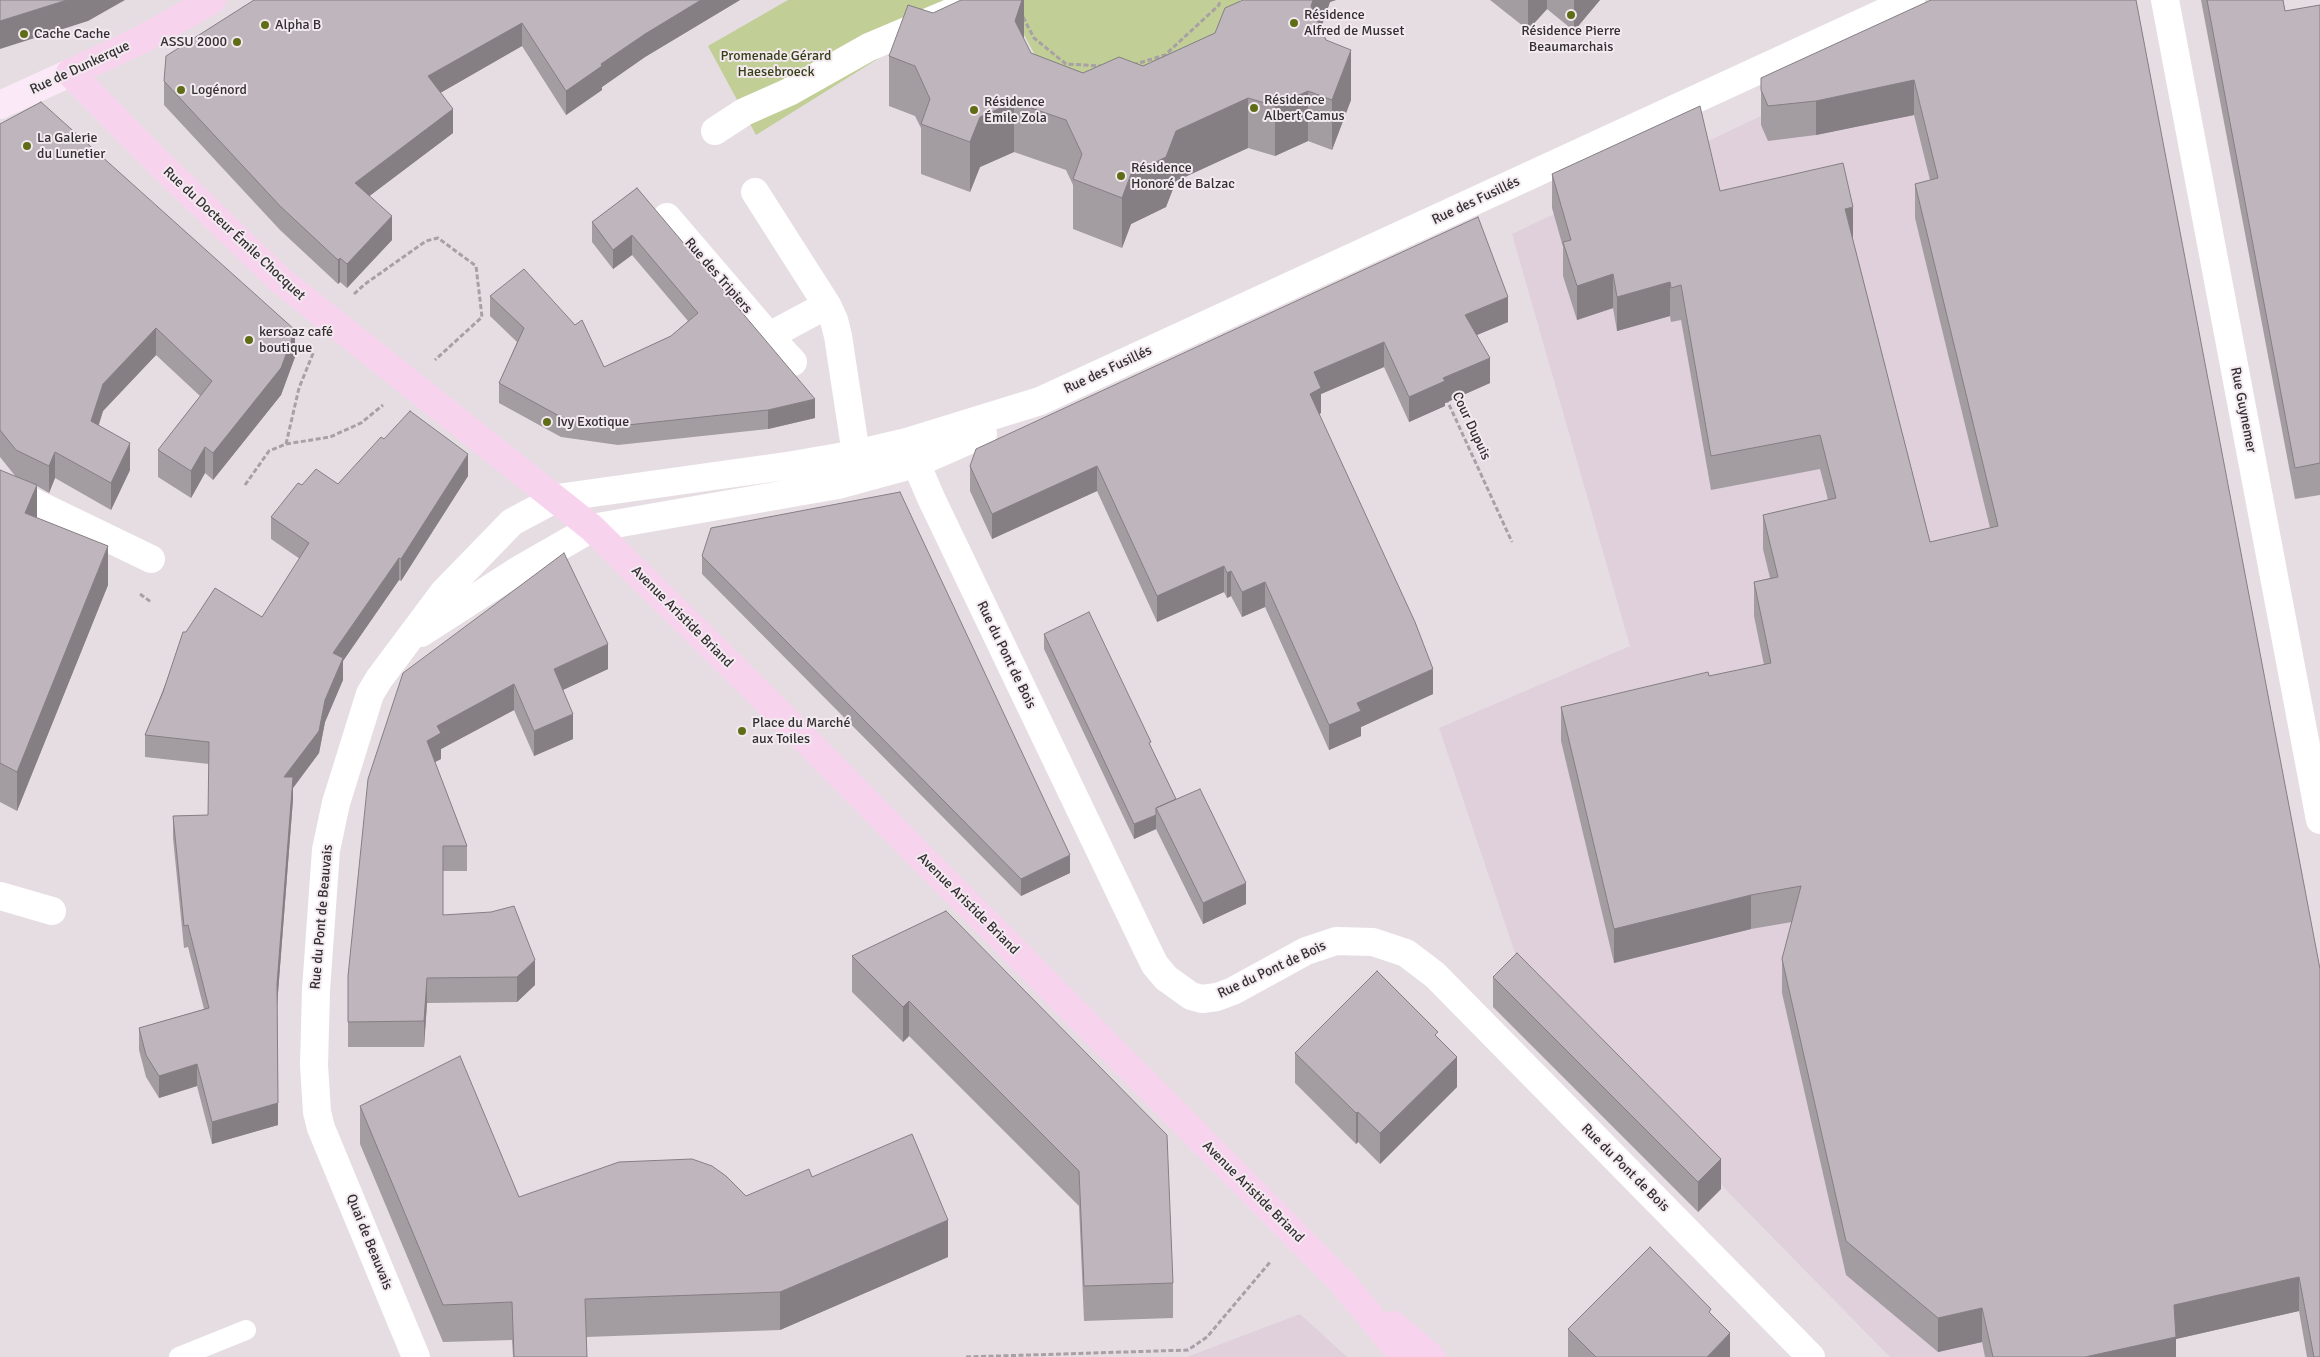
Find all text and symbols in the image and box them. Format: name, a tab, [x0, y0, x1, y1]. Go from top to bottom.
place label: Résidence Alfred de Musset	[1304, 7, 1404, 40]
marker: Résidence Pierre Beaumarchais	[1565, 9, 1577, 21]
place label: Alpha B	[275, 17, 321, 33]
marker: Résidence Alfred de Musset	[1288, 17, 1300, 29]
marker: Alpha B	[259, 19, 271, 31]
place label: Résidence Pierre Beaumarchais	[1521, 23, 1621, 56]
place label: Cache Cache	[34, 26, 110, 42]
marker: Cache Cache	[18, 28, 30, 40]
place label: ASSU 2000	[160, 34, 227, 50]
marker: ASSU 2000	[231, 36, 243, 48]
street label: Rue de Dunkerque	[27, 37, 133, 99]
park label: Promenade Gérard Haesebroeck	[721, 48, 831, 80]
place label: Logénord	[191, 82, 247, 98]
marker: Logénord	[175, 84, 187, 96]
place label: Résidence Albert Camus	[1264, 92, 1345, 124]
place label: Résidence Émile Zola	[984, 94, 1047, 126]
marker: Résidence Albert Camus	[1248, 102, 1260, 114]
marker: Résidence Émile Zola	[968, 104, 980, 116]
place label: La Galerie du Lunetier	[37, 130, 105, 162]
marker: La Galerie du Lunetier	[21, 140, 33, 152]
place label: Résidence Honoré de Balzac	[1131, 160, 1235, 192]
street label: Rue du Docteur Émile Chocquet	[159, 164, 309, 304]
marker: Résidence Honoré de Balzac	[1115, 170, 1127, 182]
street label: Rue des Fusillés	[1429, 173, 1523, 229]
street label: Rue des Tripiers	[681, 235, 755, 317]
place label: kersoaz café boutique	[259, 324, 333, 357]
marker: kersoaz café boutique	[243, 334, 255, 346]
street label: Rue des Fusillés	[1061, 342, 1155, 398]
street label: Rue Guynemer	[2226, 366, 2260, 454]
street label: Cour Dupuis	[1448, 389, 1494, 463]
place label: Ivy Exotique	[557, 414, 629, 430]
marker: Ivy Exotique	[541, 416, 553, 428]
street label: Avenue Aristide Briand	[628, 563, 736, 671]
street label: Rue du Pont de Bois	[973, 598, 1039, 712]
place label: Place du Marché aux Toiles	[752, 715, 850, 748]
marker: Place du Marché aux Toiles	[736, 725, 748, 737]
street label: Rue du Pont de Beauvais	[307, 844, 337, 990]
street label: Avenue Aristide Briand	[914, 850, 1022, 958]
street label: Rue du Pont de Bois	[1215, 938, 1329, 1002]
street label: Rue du Pont de Bois	[1577, 1120, 1673, 1216]
street label: Avenue Aristide Briand	[1199, 1138, 1307, 1246]
street label: Quai de Beauvais	[342, 1192, 396, 1292]

